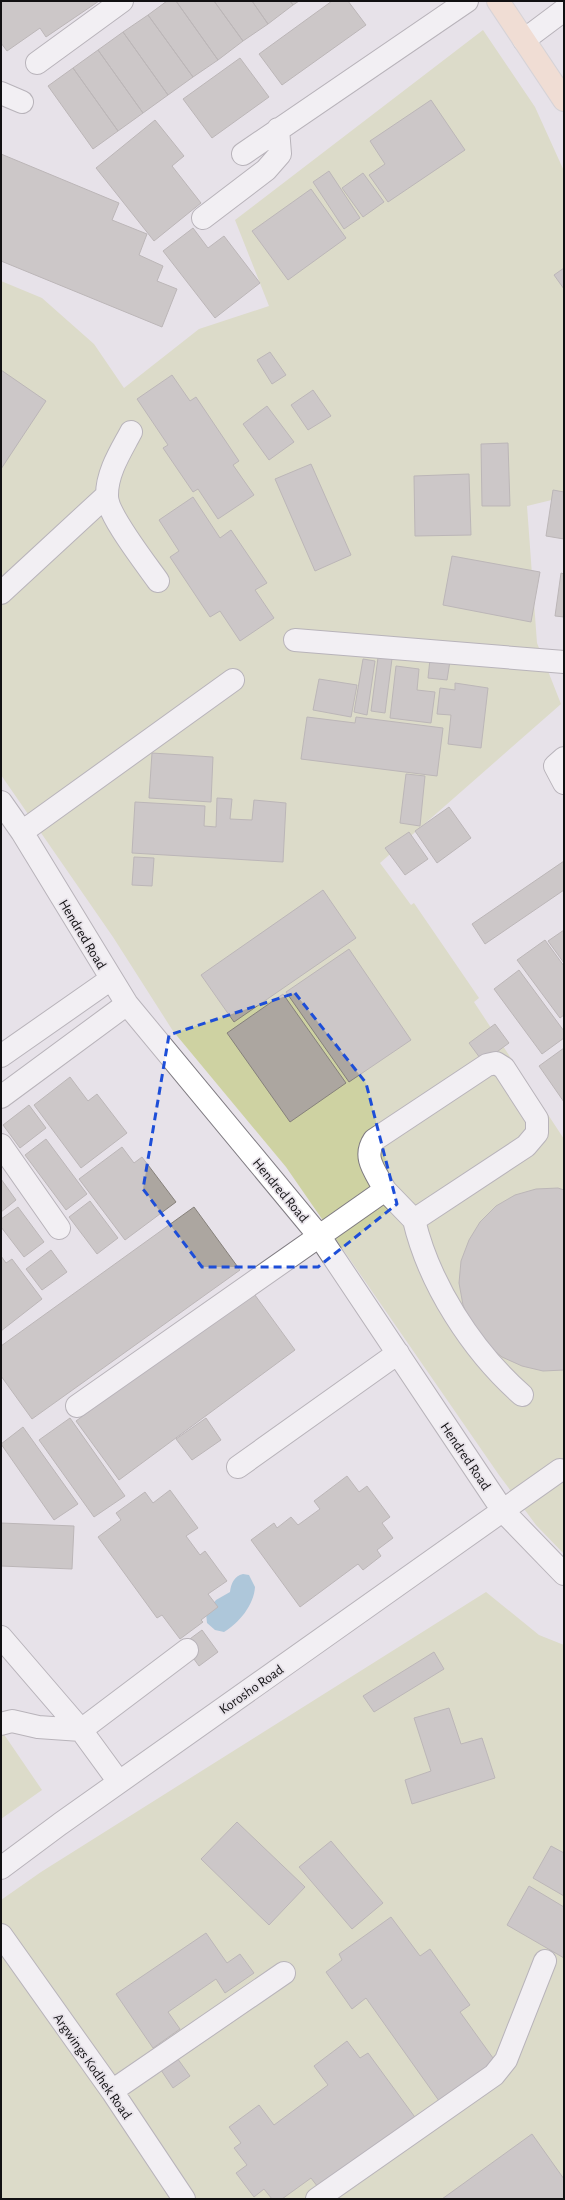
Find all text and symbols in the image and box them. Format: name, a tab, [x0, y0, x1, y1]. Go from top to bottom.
street label: Hendred Road	[56, 897, 108, 972]
street label: Hendred Road	[250, 1156, 311, 1225]
street label: Hendred Road	[437, 1420, 493, 1493]
street label: Korosho Road	[217, 1663, 286, 1717]
street label: Argwings Kodhek Road	[50, 2011, 134, 2122]

